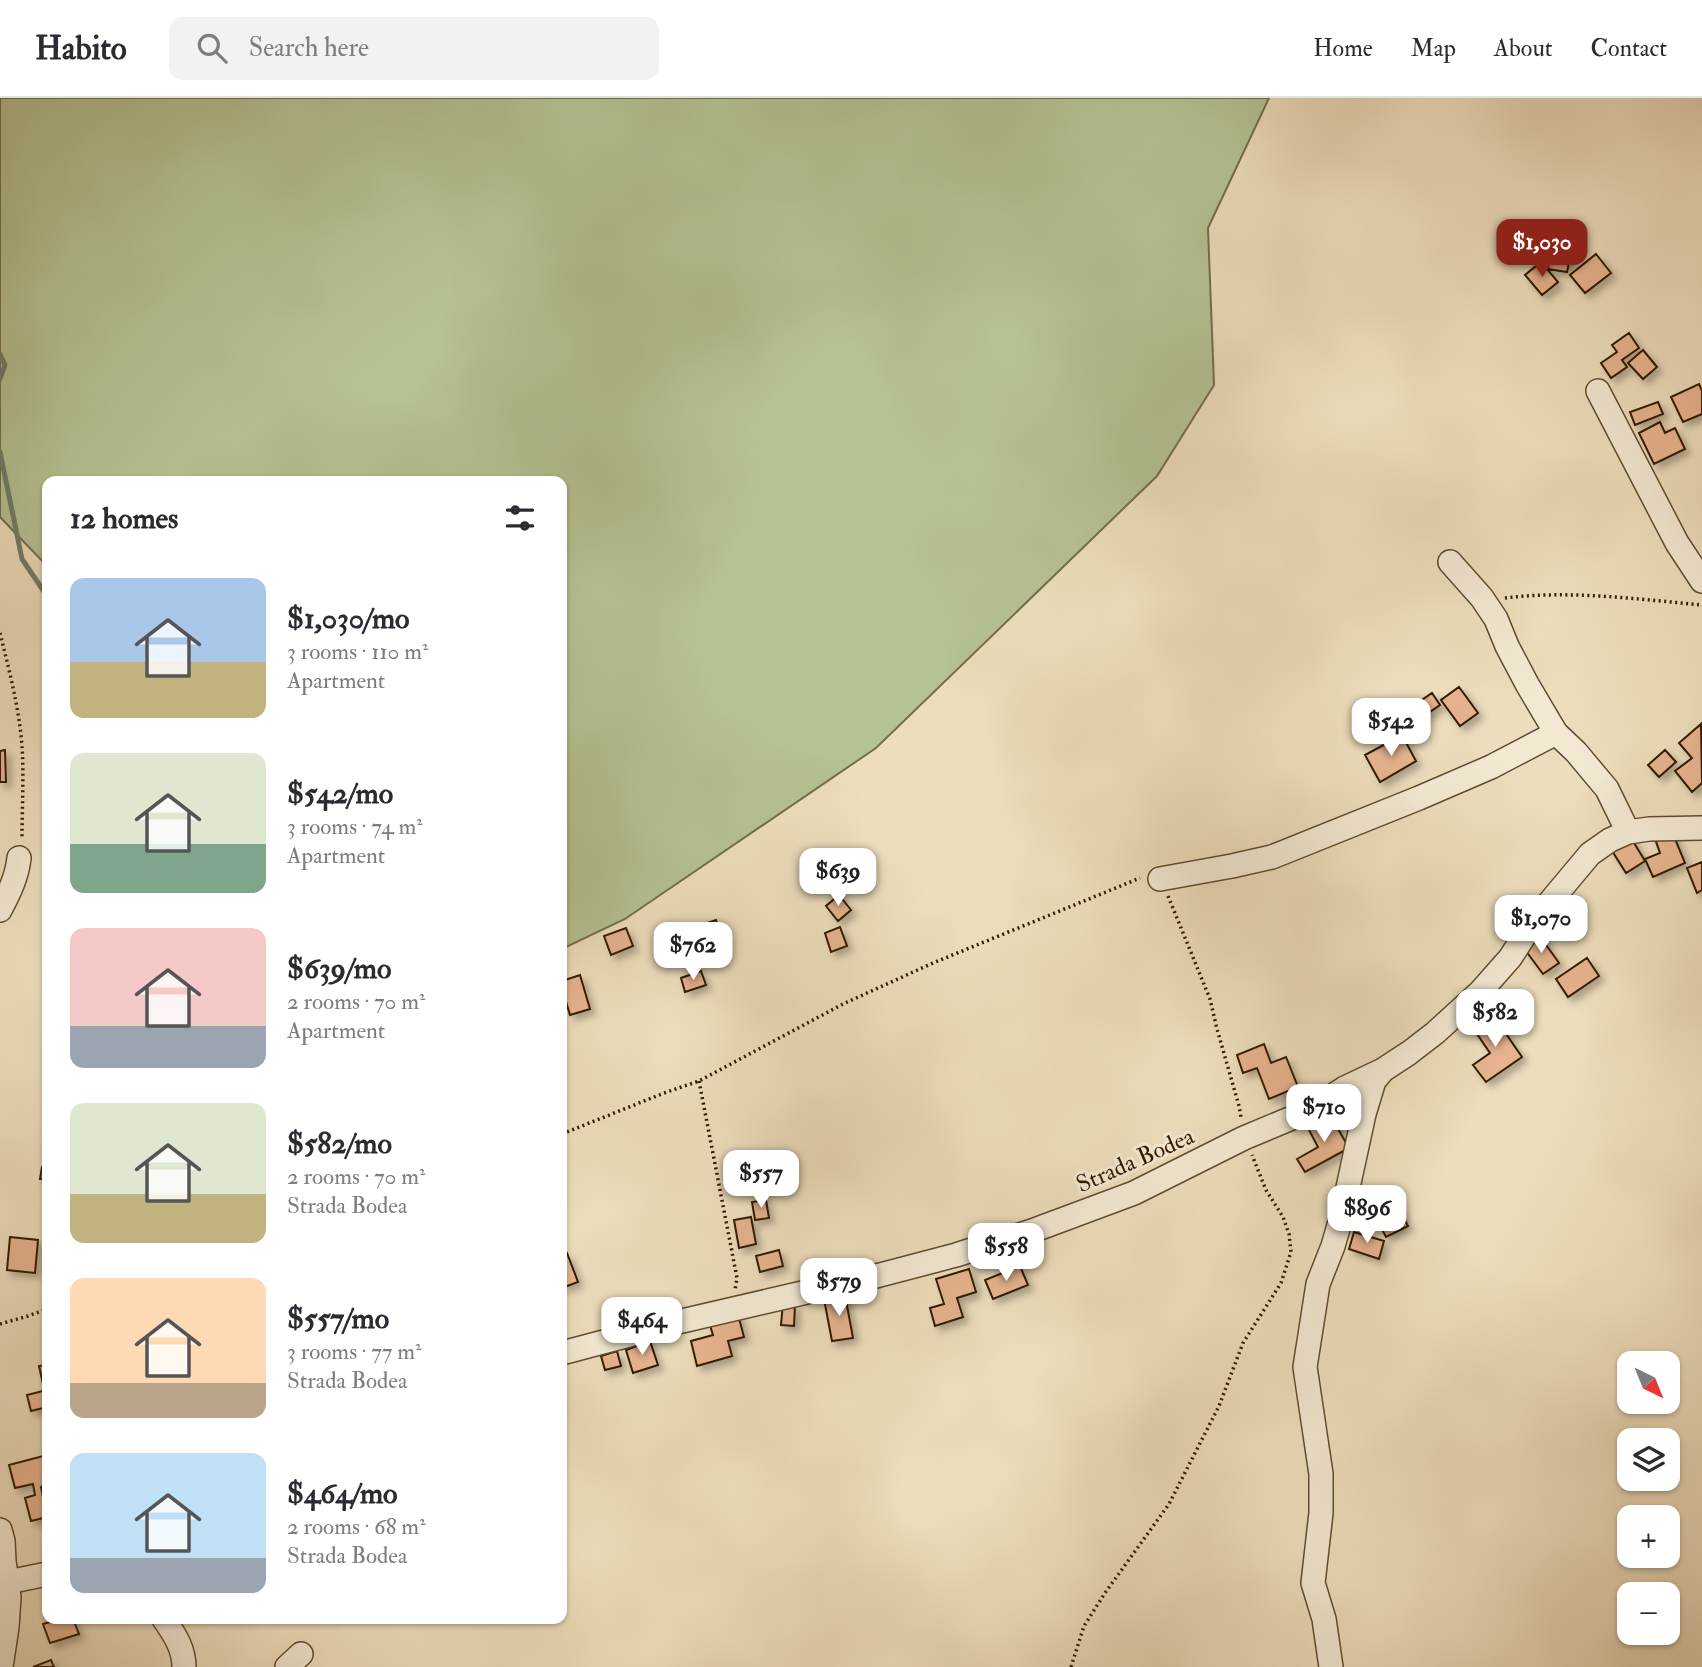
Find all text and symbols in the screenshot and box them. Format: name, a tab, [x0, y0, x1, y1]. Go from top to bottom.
search box	[169, 17, 659, 80]
text: Habito	[35, 28, 127, 69]
icon: search	[193, 29, 231, 67]
text: Search here	[249, 32, 369, 64]
text: Home	[1313, 33, 1373, 64]
text: Map	[1411, 33, 1456, 64]
text: About	[1494, 33, 1553, 64]
text: Contact	[1591, 33, 1667, 64]
pin: $1,030	[1485, 220, 1599, 279]
text: $1,030	[1512, 227, 1572, 256]
icon: filters	[501, 499, 539, 537]
text: 12 homes	[70, 500, 178, 537]
text: $1,030/mo	[287, 600, 410, 637]
icon: home	[126, 606, 210, 690]
text: 3 rooms · 110 m²	[287, 637, 428, 666]
text: Apartment	[287, 666, 385, 695]
pin: $542	[1350, 698, 1432, 758]
text: $542	[1368, 706, 1414, 735]
text: $542/mo	[287, 775, 393, 812]
icon: home	[126, 781, 210, 865]
text: 3 rooms · 74 m²	[287, 812, 423, 841]
text: Apartment	[287, 841, 385, 870]
pin: $639	[797, 848, 879, 908]
text: $639	[815, 856, 861, 885]
pin: $1,070	[1484, 896, 1598, 955]
text: $1,070	[1511, 903, 1571, 932]
pin: $762	[652, 922, 734, 982]
text: $762	[670, 930, 716, 959]
text: $639/mo	[287, 950, 391, 987]
icon: home	[126, 956, 210, 1040]
text: 2 rooms · 70 m²	[287, 987, 426, 1016]
pin: $582	[1454, 990, 1536, 1049]
text: $582	[1472, 997, 1518, 1026]
text: Apartment	[287, 1016, 385, 1045]
pin: $710	[1283, 1084, 1365, 1144]
text: $710	[1302, 1092, 1346, 1121]
street label: Strada Bodea	[1071, 1120, 1200, 1200]
text: $582/mo	[287, 1125, 392, 1162]
icon: home	[126, 1131, 210, 1215]
pin: $557	[720, 1150, 802, 1210]
text: $557	[739, 1158, 783, 1187]
text: 2 rooms · 70 m²	[287, 1162, 426, 1191]
pin: $896	[1326, 1186, 1408, 1245]
text: Strada Bodea	[287, 1191, 407, 1220]
text: $896	[1343, 1193, 1391, 1222]
pin: $558	[965, 1224, 1047, 1283]
text: $558	[984, 1231, 1028, 1260]
pin: $579	[798, 1258, 880, 1318]
text: $579	[816, 1266, 862, 1295]
pin: $464	[601, 1298, 683, 1357]
text: $557/mo	[287, 1300, 389, 1337]
text: $464	[617, 1305, 667, 1334]
icon: home	[126, 1306, 210, 1390]
text: 3 rooms · 77 m²	[287, 1337, 422, 1366]
north arrow	[1617, 1351, 1680, 1414]
map controls	[1617, 1351, 1680, 1645]
text: Strada Bodea	[287, 1366, 407, 1395]
button: layers	[1617, 1428, 1680, 1491]
text: $464/mo	[287, 1475, 397, 1512]
icon: home	[126, 1481, 210, 1565]
button: +	[1617, 1505, 1680, 1568]
text: 2 rooms · 68 m²	[287, 1512, 426, 1541]
text: Strada Bodea	[287, 1541, 407, 1570]
button: −	[1617, 1582, 1680, 1645]

